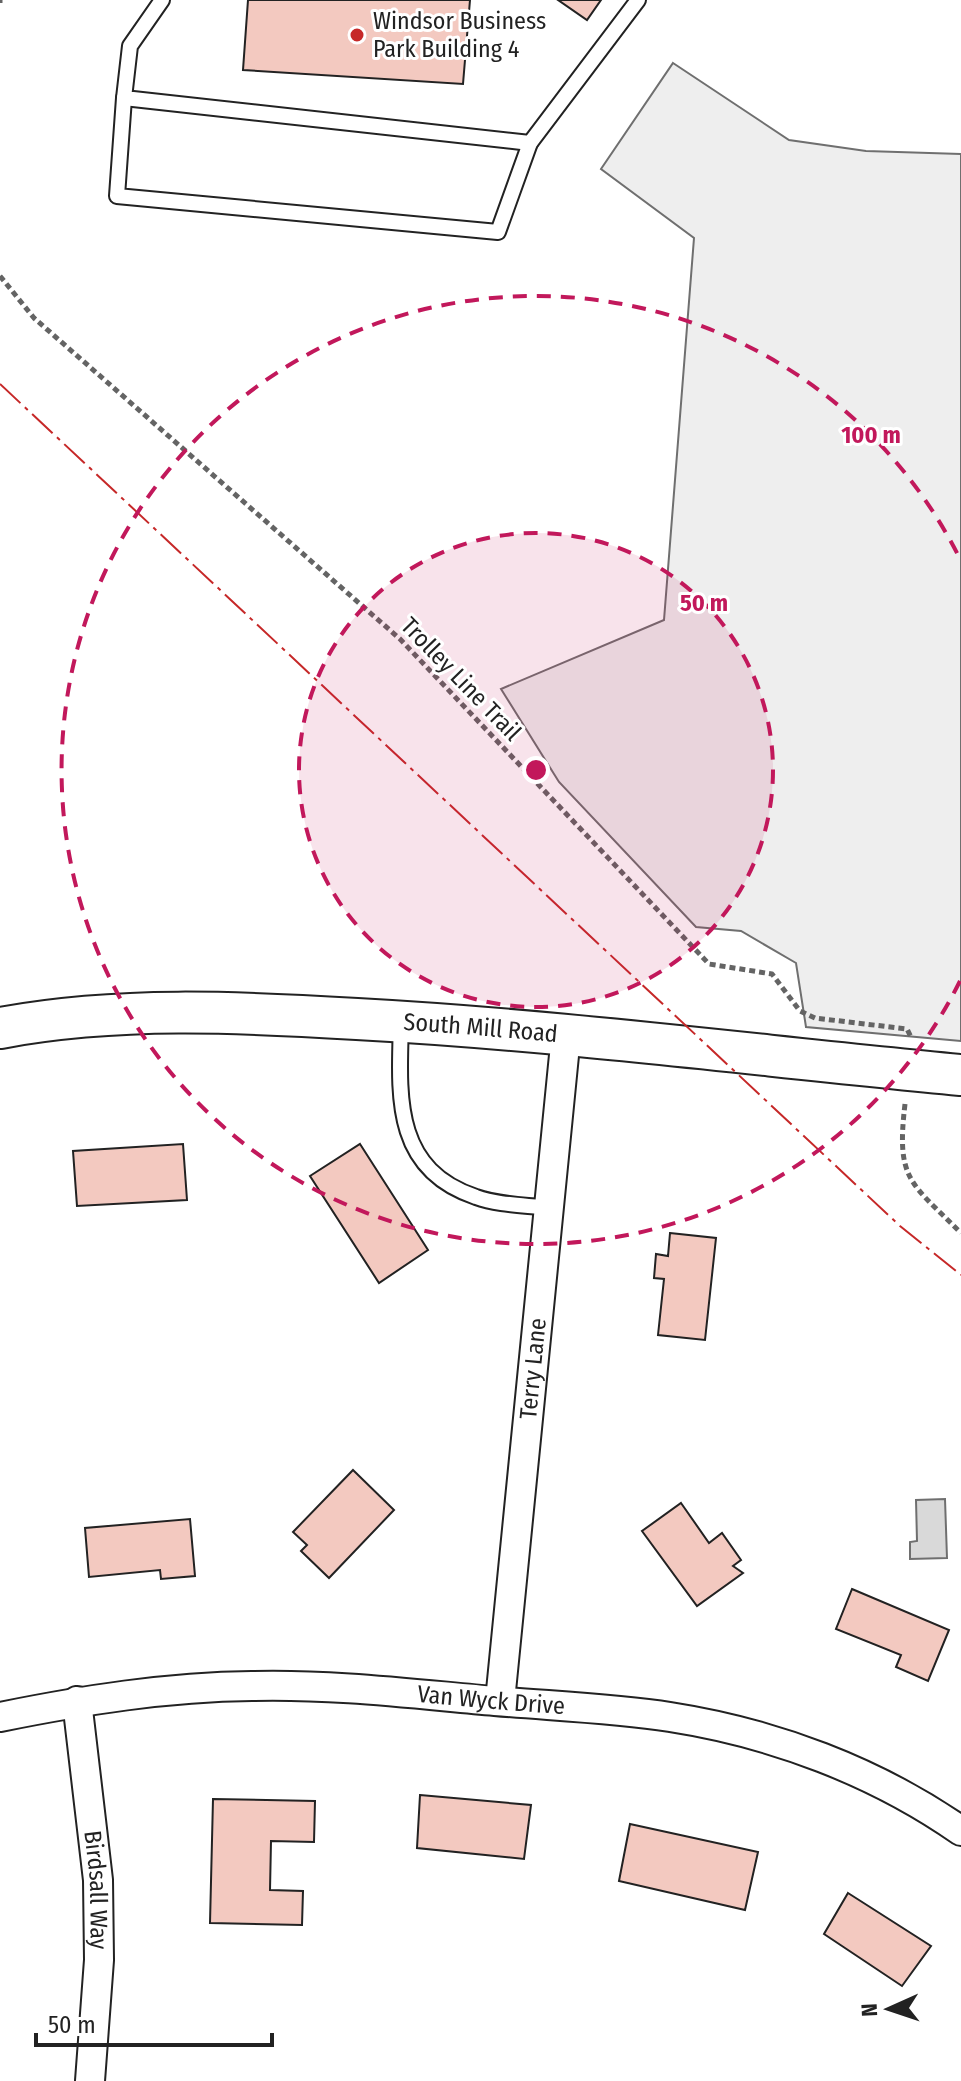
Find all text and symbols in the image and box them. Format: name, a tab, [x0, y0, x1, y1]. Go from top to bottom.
place label: Windsor Business Park Building 4	[373, 7, 546, 63]
marker: Windsor Business Park Building 4	[348, 26, 366, 44]
text: 100 m	[841, 421, 901, 449]
text: 50 m	[680, 589, 728, 617]
street label: Trolley Line Trail	[395, 612, 527, 746]
centre of rings	[522, 756, 550, 784]
street label: South Mill Road	[403, 1008, 559, 1048]
street label: Terry Lane	[514, 1317, 552, 1421]
street label: Van Wyck Drive	[416, 1680, 566, 1720]
street label: Birdsall Way	[78, 1829, 113, 1950]
north arrow	[849, 1969, 929, 2049]
scale bar	[36, 1997, 272, 2047]
text: N	[856, 2003, 883, 2017]
text: 50 m	[48, 2011, 96, 2039]

